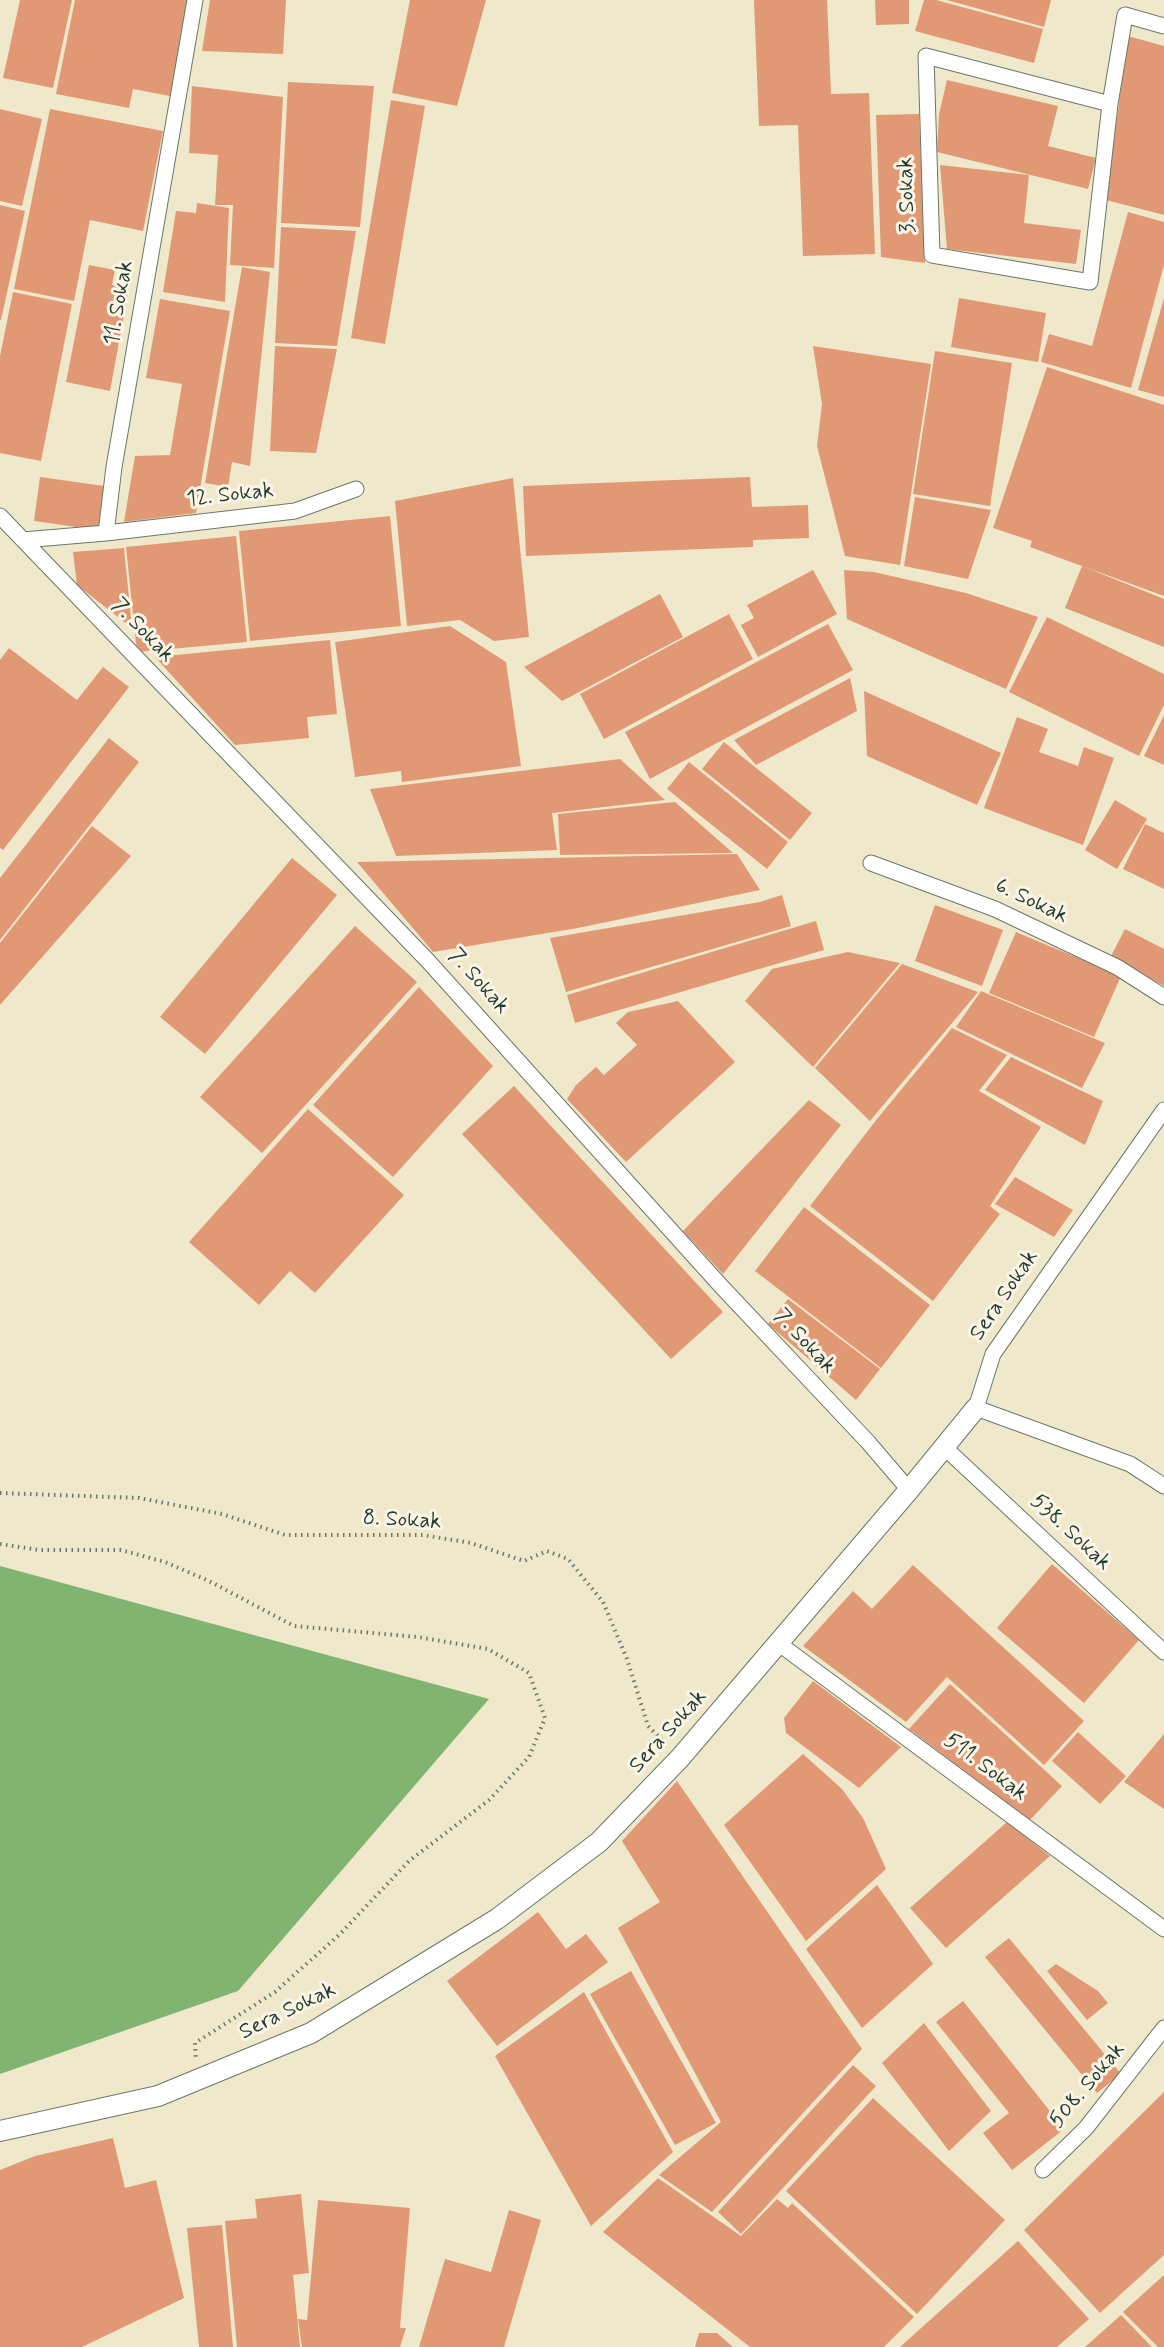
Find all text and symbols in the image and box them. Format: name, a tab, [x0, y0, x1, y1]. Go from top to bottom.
street label: 3. Sokak	[893, 157, 923, 233]
street label: 11. Sokak	[100, 259, 140, 347]
street label: 12. Sokak	[185, 478, 275, 514]
street label: 7. Sokak	[105, 593, 179, 669]
street label: 6. Sokak	[990, 874, 1072, 930]
street label: 7. Sokak	[442, 944, 514, 1020]
street label: Sera Sokak	[965, 1246, 1045, 1346]
street label: 7. Sokak	[767, 1304, 841, 1380]
street label: 538. Sokak	[1024, 1489, 1116, 1577]
street label: 8. Sokak	[362, 1506, 442, 1536]
street label: Sera Sokak	[624, 1685, 714, 1779]
street label: 511. Sokak	[938, 1728, 1032, 1808]
street label: Sera Sokak	[236, 1977, 340, 2047]
street label: 508. Sokak	[1045, 2038, 1131, 2134]

